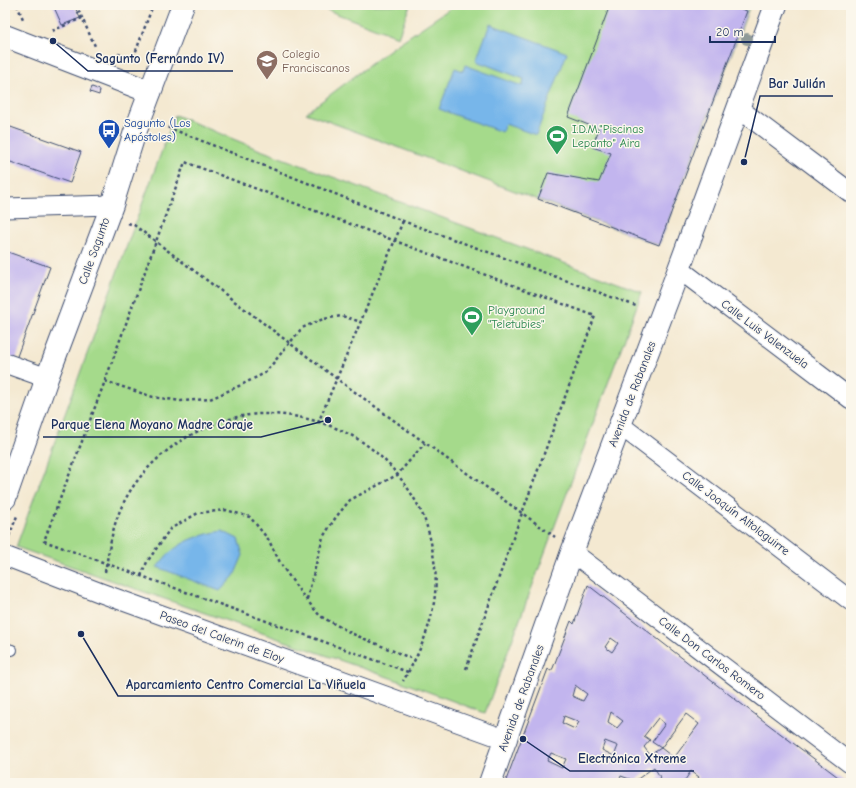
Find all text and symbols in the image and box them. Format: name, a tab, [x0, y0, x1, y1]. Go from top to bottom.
scale bar	[710, 18, 775, 44]
text: 20 m	[716, 25, 744, 39]
callout: Sagunto (Fernando IV)	[88, 46, 233, 71]
place label: Colegio Franciscanos	[282, 47, 350, 75]
school or university icon: Colegio Franciscanos	[254, 48, 280, 81]
text: Sagunto (Fernando IV)	[95, 51, 225, 66]
callout: Bar Julián	[760, 71, 833, 96]
text: Bar Julián	[768, 76, 826, 91]
place label: Sagunto (Los Apóstoles)	[124, 116, 191, 144]
bus stop icon: Sagunto (Los Apóstoles)	[96, 117, 122, 150]
place label: I.D.M."Piscinas Lepanto" Aira	[572, 122, 643, 150]
sports icon: I.D.M."Piscinas Lepanto" Aira	[544, 123, 570, 156]
street label: Calle Sagunto	[75, 216, 113, 286]
street label: Calle Luis Valenzuela	[718, 297, 812, 371]
place label: Playground "Teletubies"	[488, 303, 545, 331]
sports icon: Playground "Teletubies"	[459, 304, 485, 337]
street label: Avenida de Rabanales	[605, 339, 659, 449]
callout: Parque Elena Moyano Madre Coraje	[43, 412, 261, 437]
text: Parque Elena Moyano Madre Coraje	[51, 417, 254, 432]
street label: Calle Joaquín Altolaguirre	[679, 468, 793, 558]
street label: Paseo del Calerin de Eloy	[158, 608, 287, 666]
street label: Calle Don Carlos Romero	[656, 613, 768, 703]
street label: Avenida de Rabanales	[495, 643, 547, 753]
callout: Aparcamiento Centro Comercial La Viñuela	[118, 671, 374, 696]
text: Aparcamiento Centro Comercial La Viñuela	[126, 677, 366, 692]
callout: Electrónica Xtreme	[570, 746, 694, 771]
text: Electrónica Xtreme	[578, 751, 687, 766]

